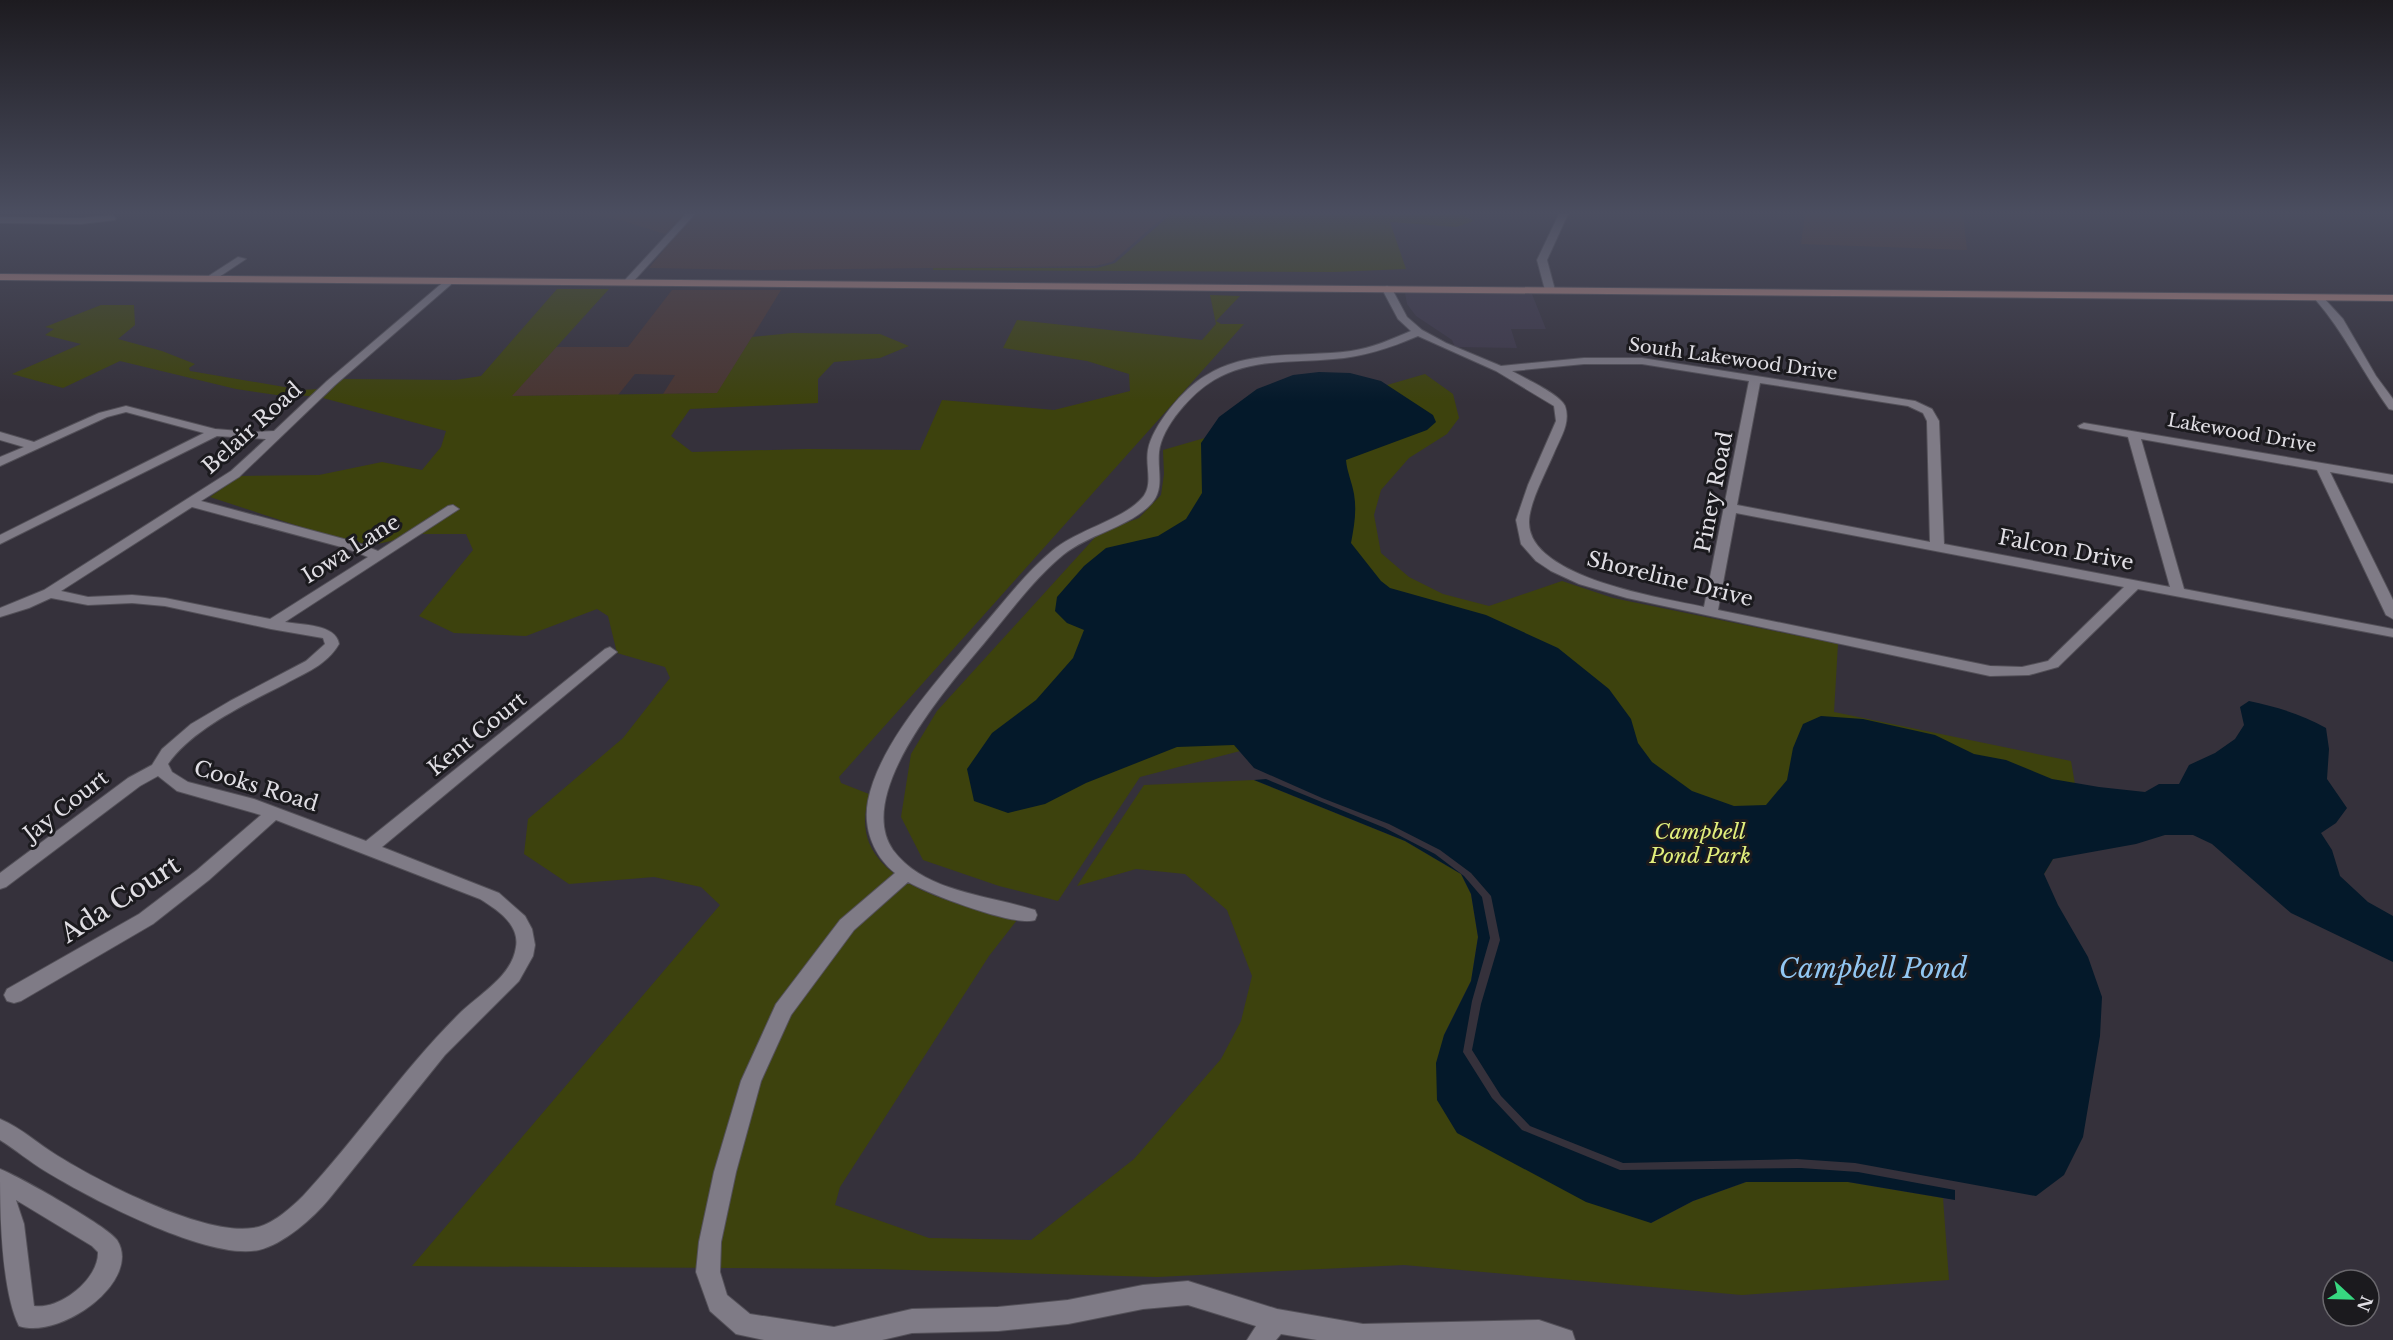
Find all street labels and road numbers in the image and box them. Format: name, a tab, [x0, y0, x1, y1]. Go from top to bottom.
street label: South Lakewood Drive	[1627, 333, 1839, 385]
street label: Belair Road	[197, 376, 307, 480]
street label: Lakewood Drive	[2166, 409, 2318, 457]
street label: Piney Road	[1690, 429, 1738, 555]
street label: Iowa Lane	[297, 509, 405, 589]
street label: Falcon Drive	[1996, 524, 2136, 576]
street label: Shoreline Drive	[1584, 546, 1756, 612]
street label: Kent Court	[423, 686, 531, 782]
street label: Cooks Road	[191, 755, 321, 817]
street label: Jay Court	[16, 765, 114, 849]
street label: Ada Court	[53, 848, 186, 950]

